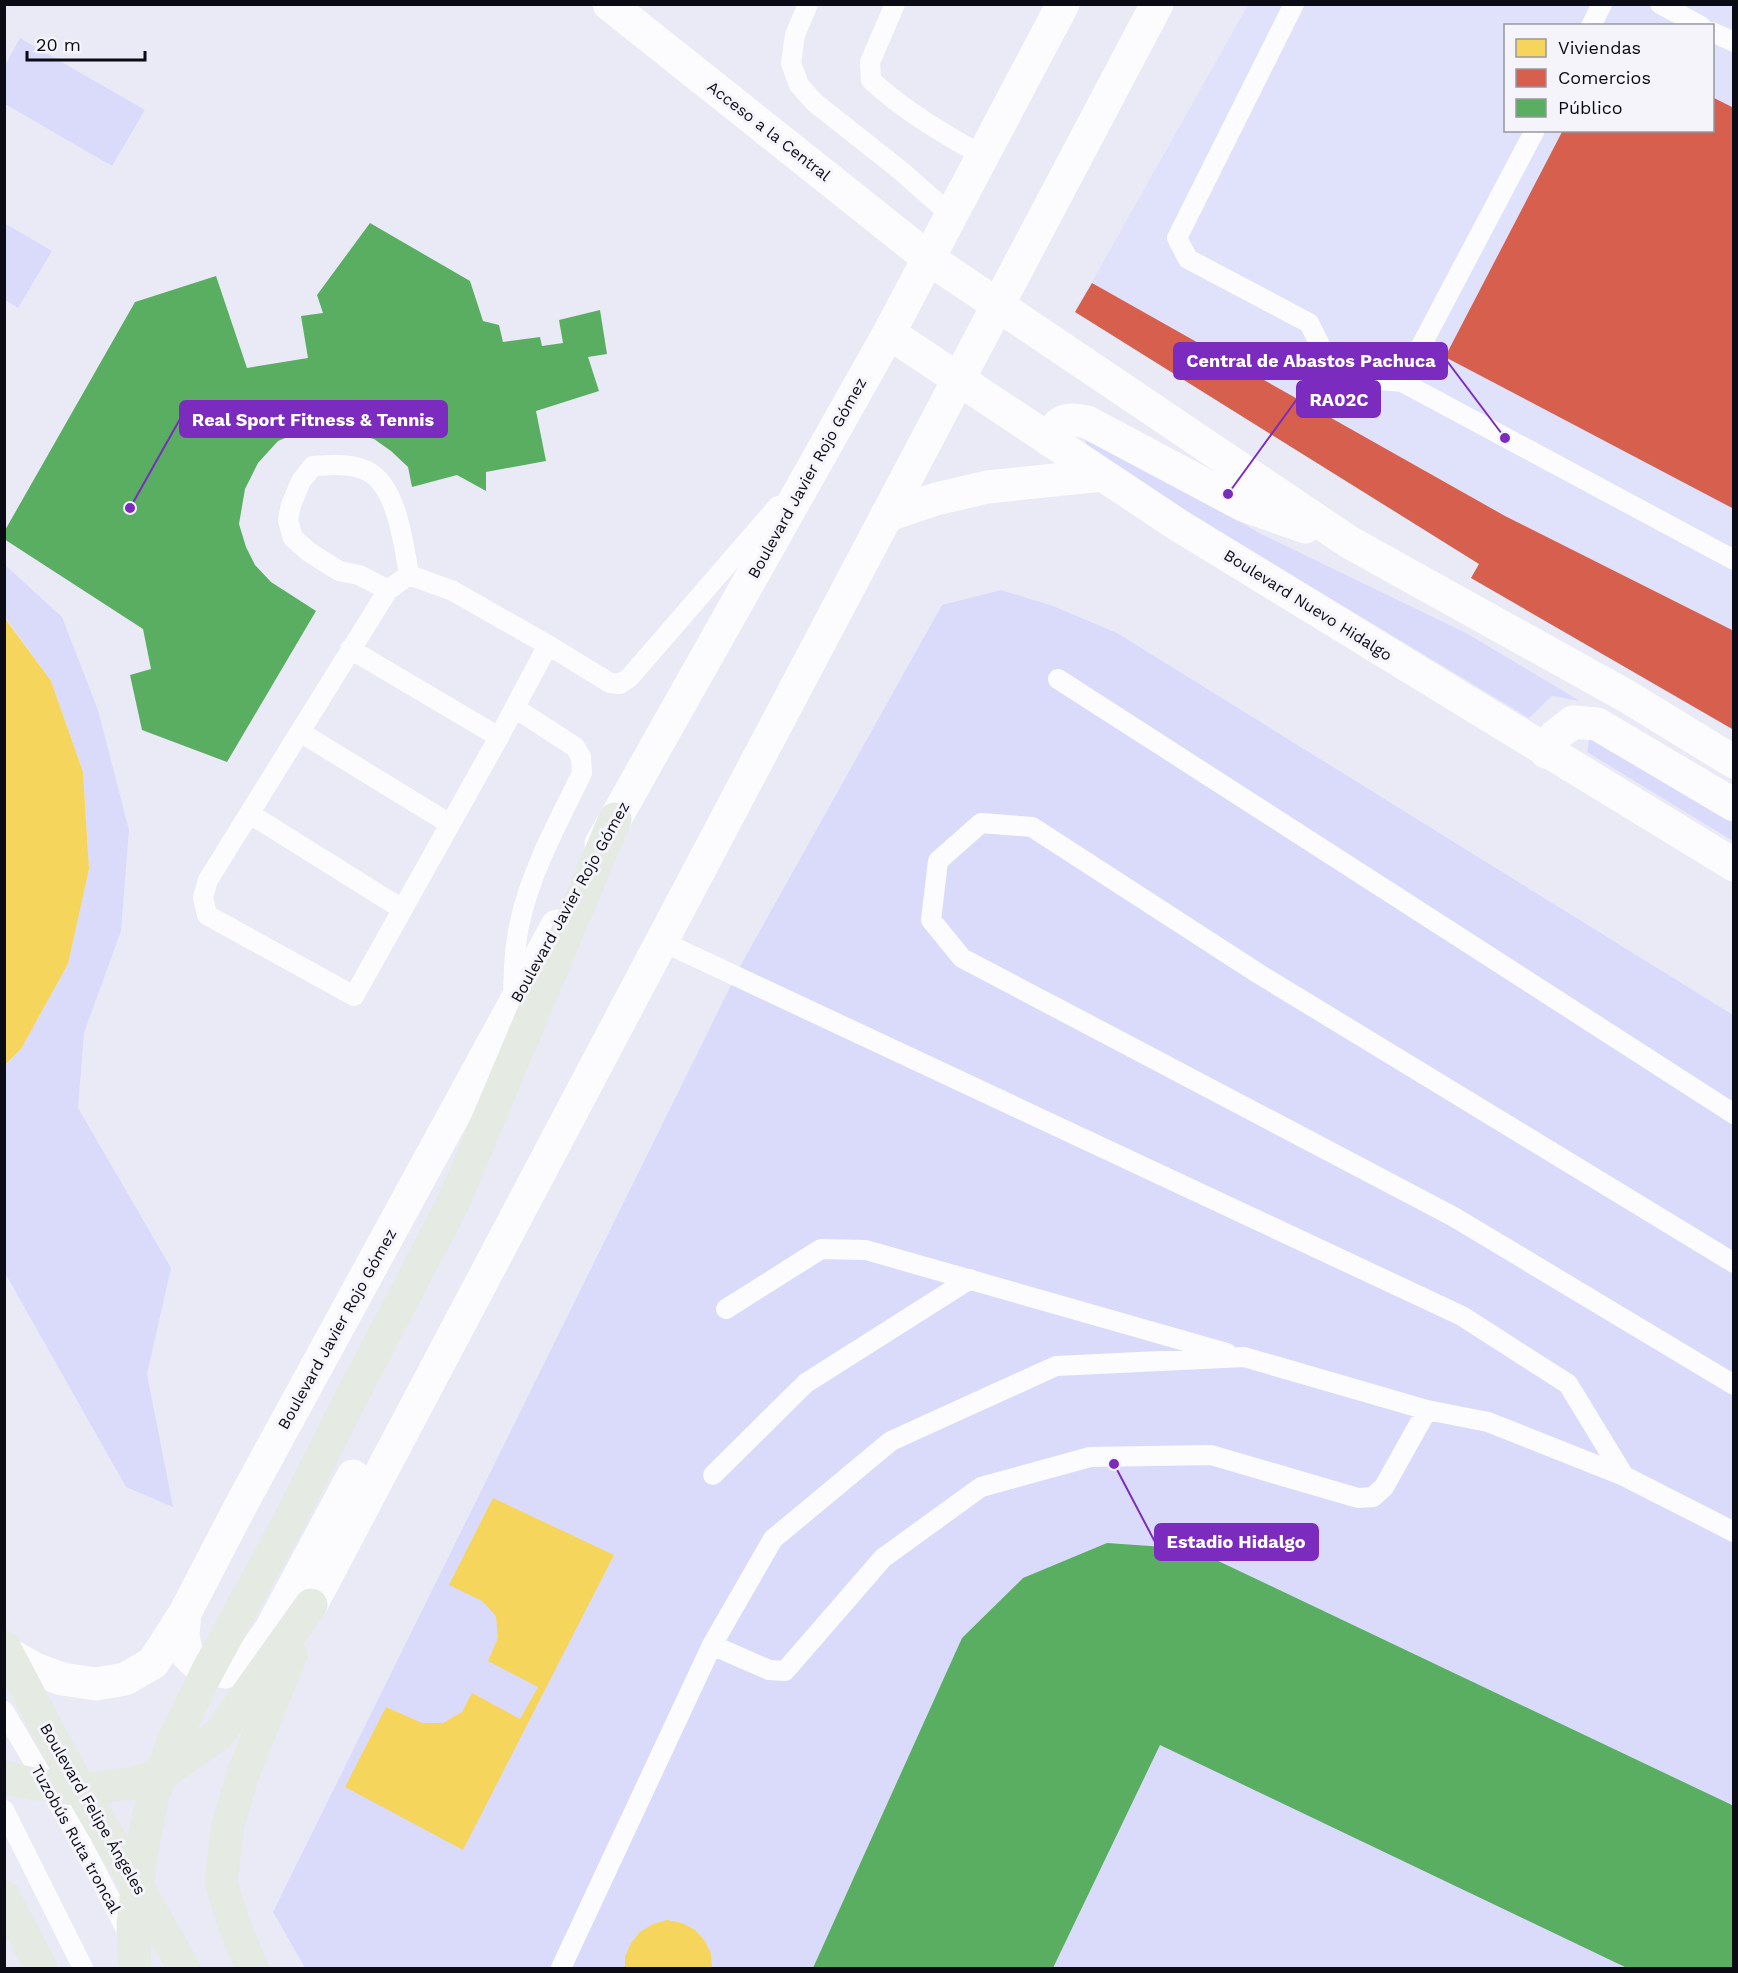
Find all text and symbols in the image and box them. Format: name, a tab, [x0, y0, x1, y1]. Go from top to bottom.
scale bar	[27, 24, 146, 62]
legend	[1504, 24, 1714, 132]
text: 20 m	[36, 34, 81, 55]
text: Viviendas	[1558, 37, 1641, 58]
text: Comercios	[1558, 67, 1651, 88]
street label: Acceso a la Central	[704, 77, 835, 185]
text: Público	[1558, 97, 1623, 118]
callout: Central de Abastos Pachuca	[1174, 343, 1447, 379]
text: Central de Abastos Pachuca	[1186, 350, 1436, 371]
street label: Boulevard Javier Rojo Gómez	[744, 374, 870, 582]
callout: RA02C	[1297, 381, 1380, 417]
text: RA02C	[1309, 389, 1369, 410]
callout: Real Sport Fitness & Tennis	[180, 401, 447, 437]
text: Real Sport Fitness & Tennis	[192, 409, 435, 430]
street label: Boulevard Nuevo Hidalgo	[1220, 545, 1396, 665]
street label: Boulevard Javier Rojo Gómez	[507, 798, 633, 1006]
street label: Boulevard Javier Rojo Gómez	[274, 1225, 400, 1433]
callout: Estadio Hidalgo	[1155, 1524, 1318, 1560]
text: Estadio Hidalgo	[1167, 1531, 1306, 1552]
street label: Boulevard Felipe Ángeles	[36, 1720, 150, 1898]
street label: Tuzobús Ruta troncal	[27, 1762, 125, 1917]

